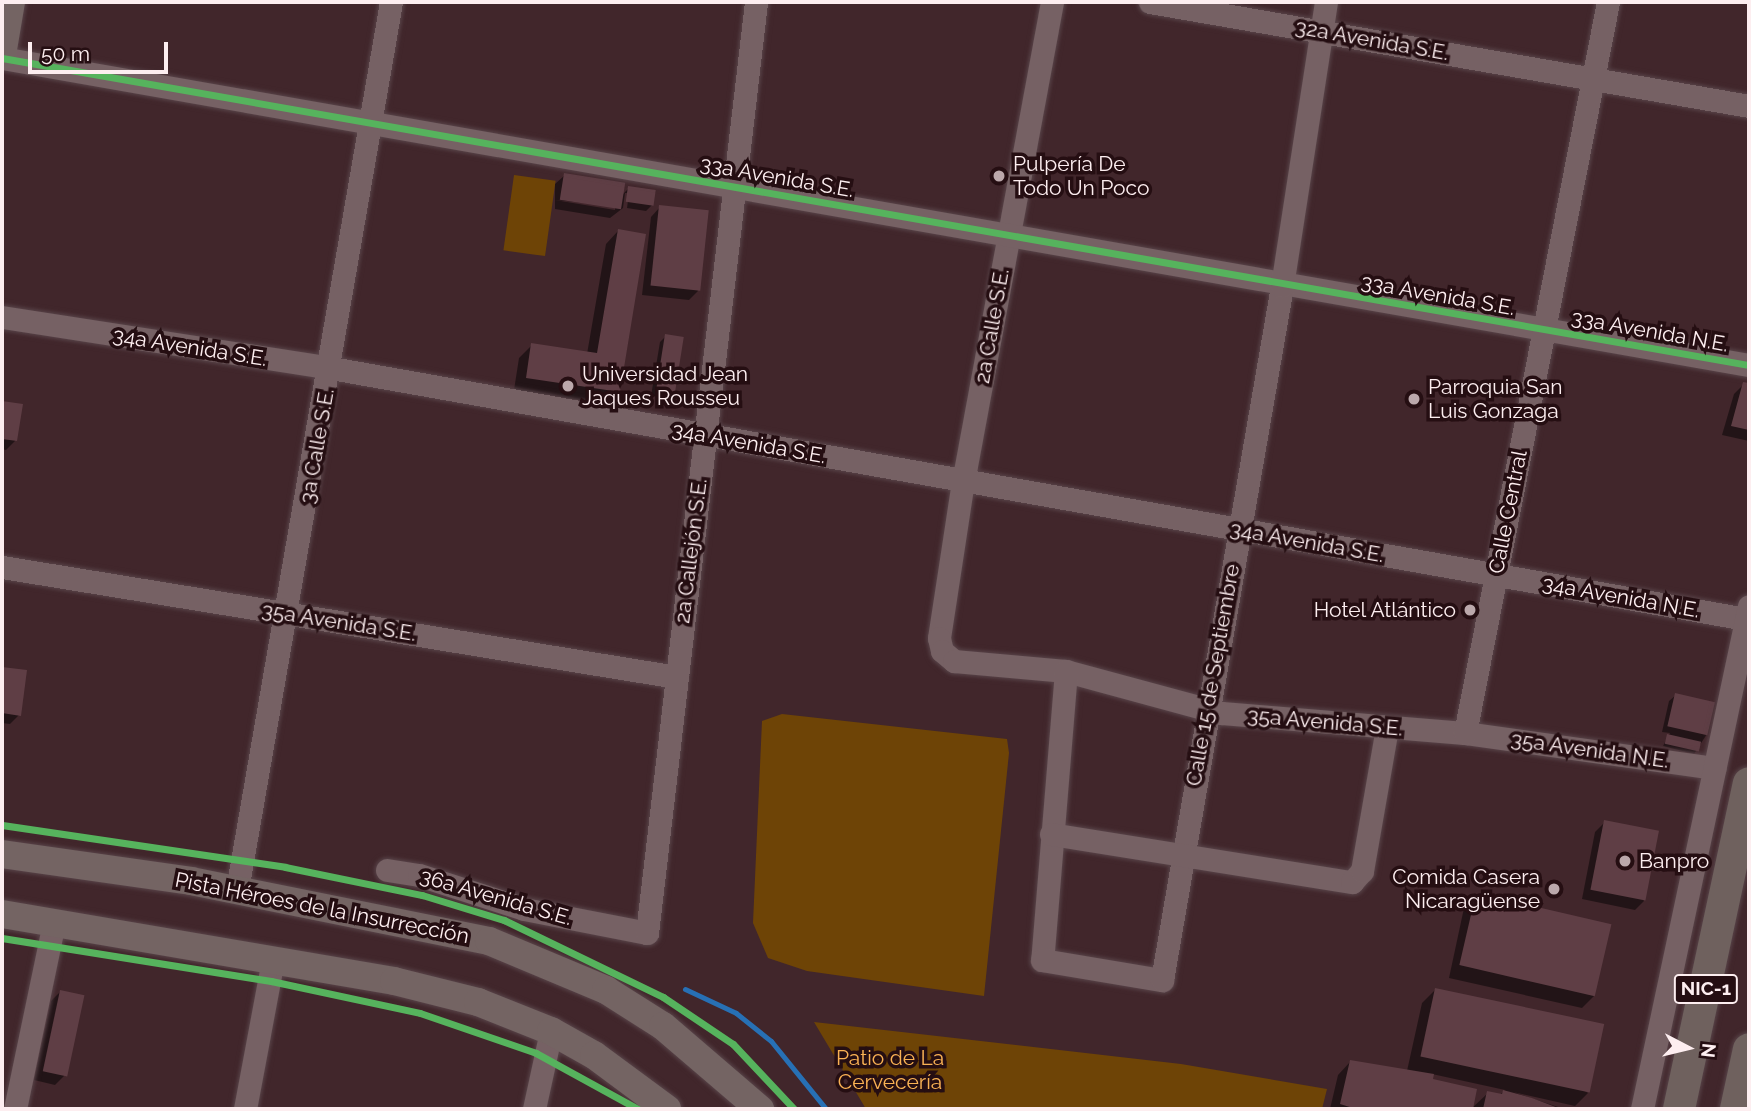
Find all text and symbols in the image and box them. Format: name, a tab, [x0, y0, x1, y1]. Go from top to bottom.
street label: 32a Avenida S.E.	[1293, 14, 1451, 66]
scale bar	[32, 28, 172, 72]
text: 50 m	[41, 41, 90, 66]
street label: 33a Avenida S.E.	[698, 151, 856, 203]
place label: Pulpería De Todo Un Poco	[1013, 151, 1149, 201]
marker: Pulpería De Todo Un Poco	[991, 168, 1007, 184]
street label: 2a Calle S.E.	[970, 267, 1014, 385]
street label: 33a Avenida S.E.	[1359, 269, 1517, 321]
street label: 33a Avenida N.E.	[1569, 305, 1731, 357]
street label: 34a Avenida S.E.	[111, 322, 269, 372]
place label: Universidad Jean Jaques Rousseu	[582, 361, 749, 411]
place label: Parroquia San Luis Gonzaga	[1428, 374, 1563, 424]
marker: Universidad Jean Jaques Rousseu	[560, 378, 576, 394]
street label: 3a Calle S.E.	[294, 386, 340, 506]
marker: Parroquia San Luis Gonzaga	[1406, 391, 1422, 407]
street label: 34a Avenida S.E.	[670, 417, 828, 469]
street label: Calle Central	[1484, 448, 1532, 576]
street label: 2a Callejón S.E.	[670, 477, 712, 625]
street label: 34a Avenida S.E.	[1228, 516, 1386, 568]
street label: Calle 15 de Septiembre	[1181, 562, 1245, 788]
street label: 34a Avenida N.E.	[1540, 571, 1702, 623]
street label: 35a Avenida S.E.	[260, 597, 418, 647]
place label: Hotel Atlántico	[1312, 597, 1456, 623]
marker: Hotel Atlántico	[1462, 602, 1478, 618]
street label: 35a Avenida S.E.	[1246, 703, 1404, 741]
street label: 35a Avenida N.E.	[1509, 726, 1671, 774]
place label: Banpro	[1639, 848, 1709, 874]
marker: Banpro	[1617, 853, 1633, 869]
street label: 36a Avenida S.E.	[417, 863, 575, 931]
place label: Comida Casera Nicaragüense	[1392, 864, 1540, 914]
street label: Pista Héroes de la Insurrección	[173, 867, 471, 949]
marker: Comida Casera Nicaragüense	[1546, 881, 1562, 897]
road number: NIC-1	[1673, 973, 1739, 1004]
north arrow	[1653, 1013, 1723, 1083]
text: N	[1697, 1042, 1721, 1059]
park label: Patio de La Cervecería	[836, 1045, 944, 1095]

